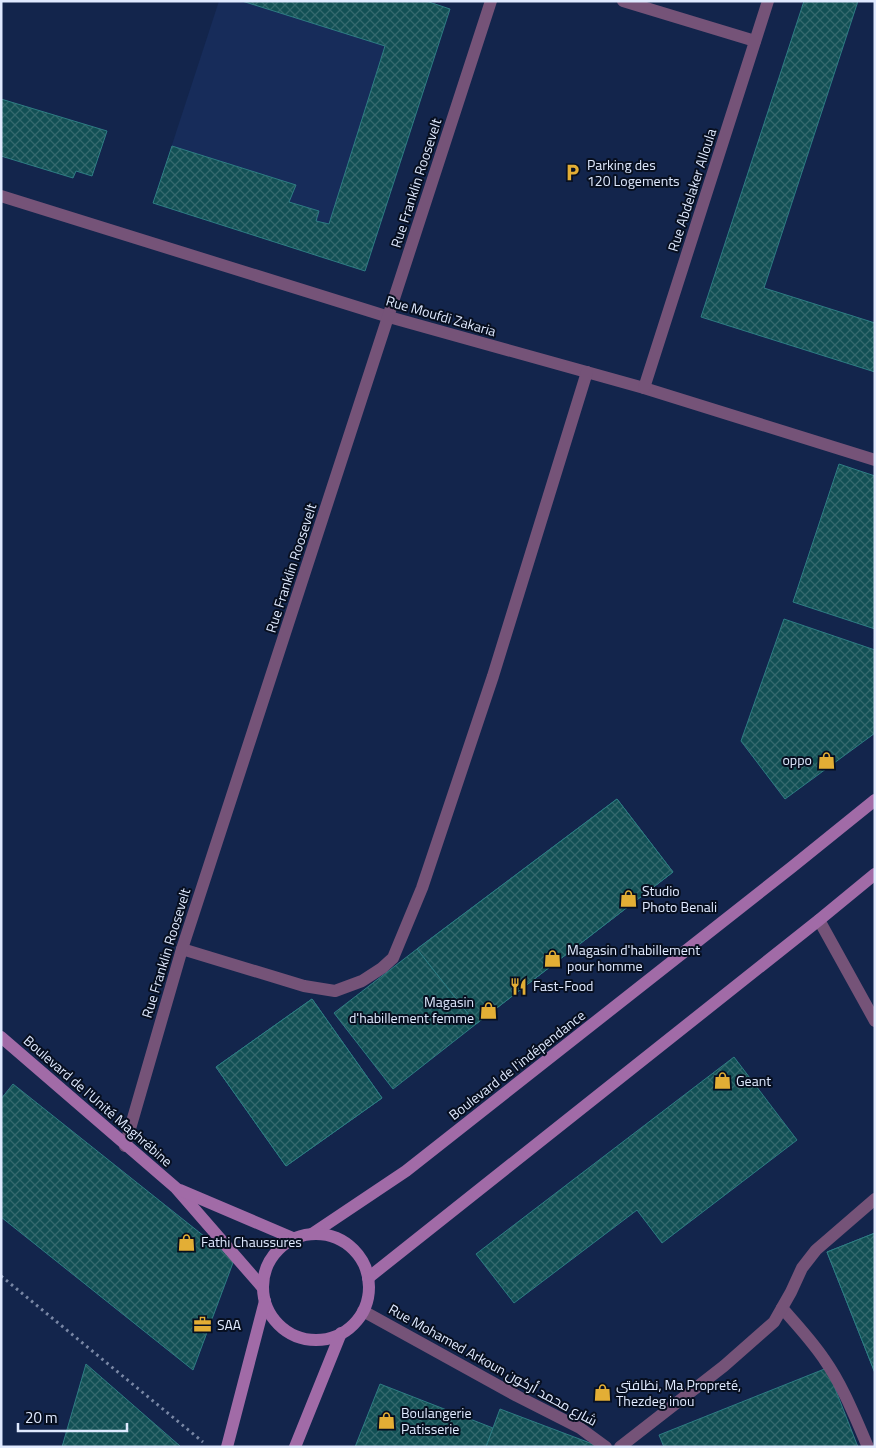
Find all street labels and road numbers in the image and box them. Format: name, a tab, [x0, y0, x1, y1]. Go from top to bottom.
street label: Rue Franklin Roosevelt	[385, 115, 446, 250]
street label: Rue Abdelaker Alloula	[662, 126, 721, 254]
street label: Rue Moufdi Zakaria	[384, 290, 499, 341]
street label: Rue Franklin Roosevelt	[260, 500, 321, 635]
street label: Rue Franklin Roosevelt	[136, 885, 195, 1020]
street label: Boulevard de l'indépendance	[444, 1005, 589, 1125]
street label: Boulevard de l'Unité Maghrébine	[19, 1030, 177, 1171]
street label: Rue Mohamed Arkoun شارع محمد أركون	[385, 1298, 601, 1431]

